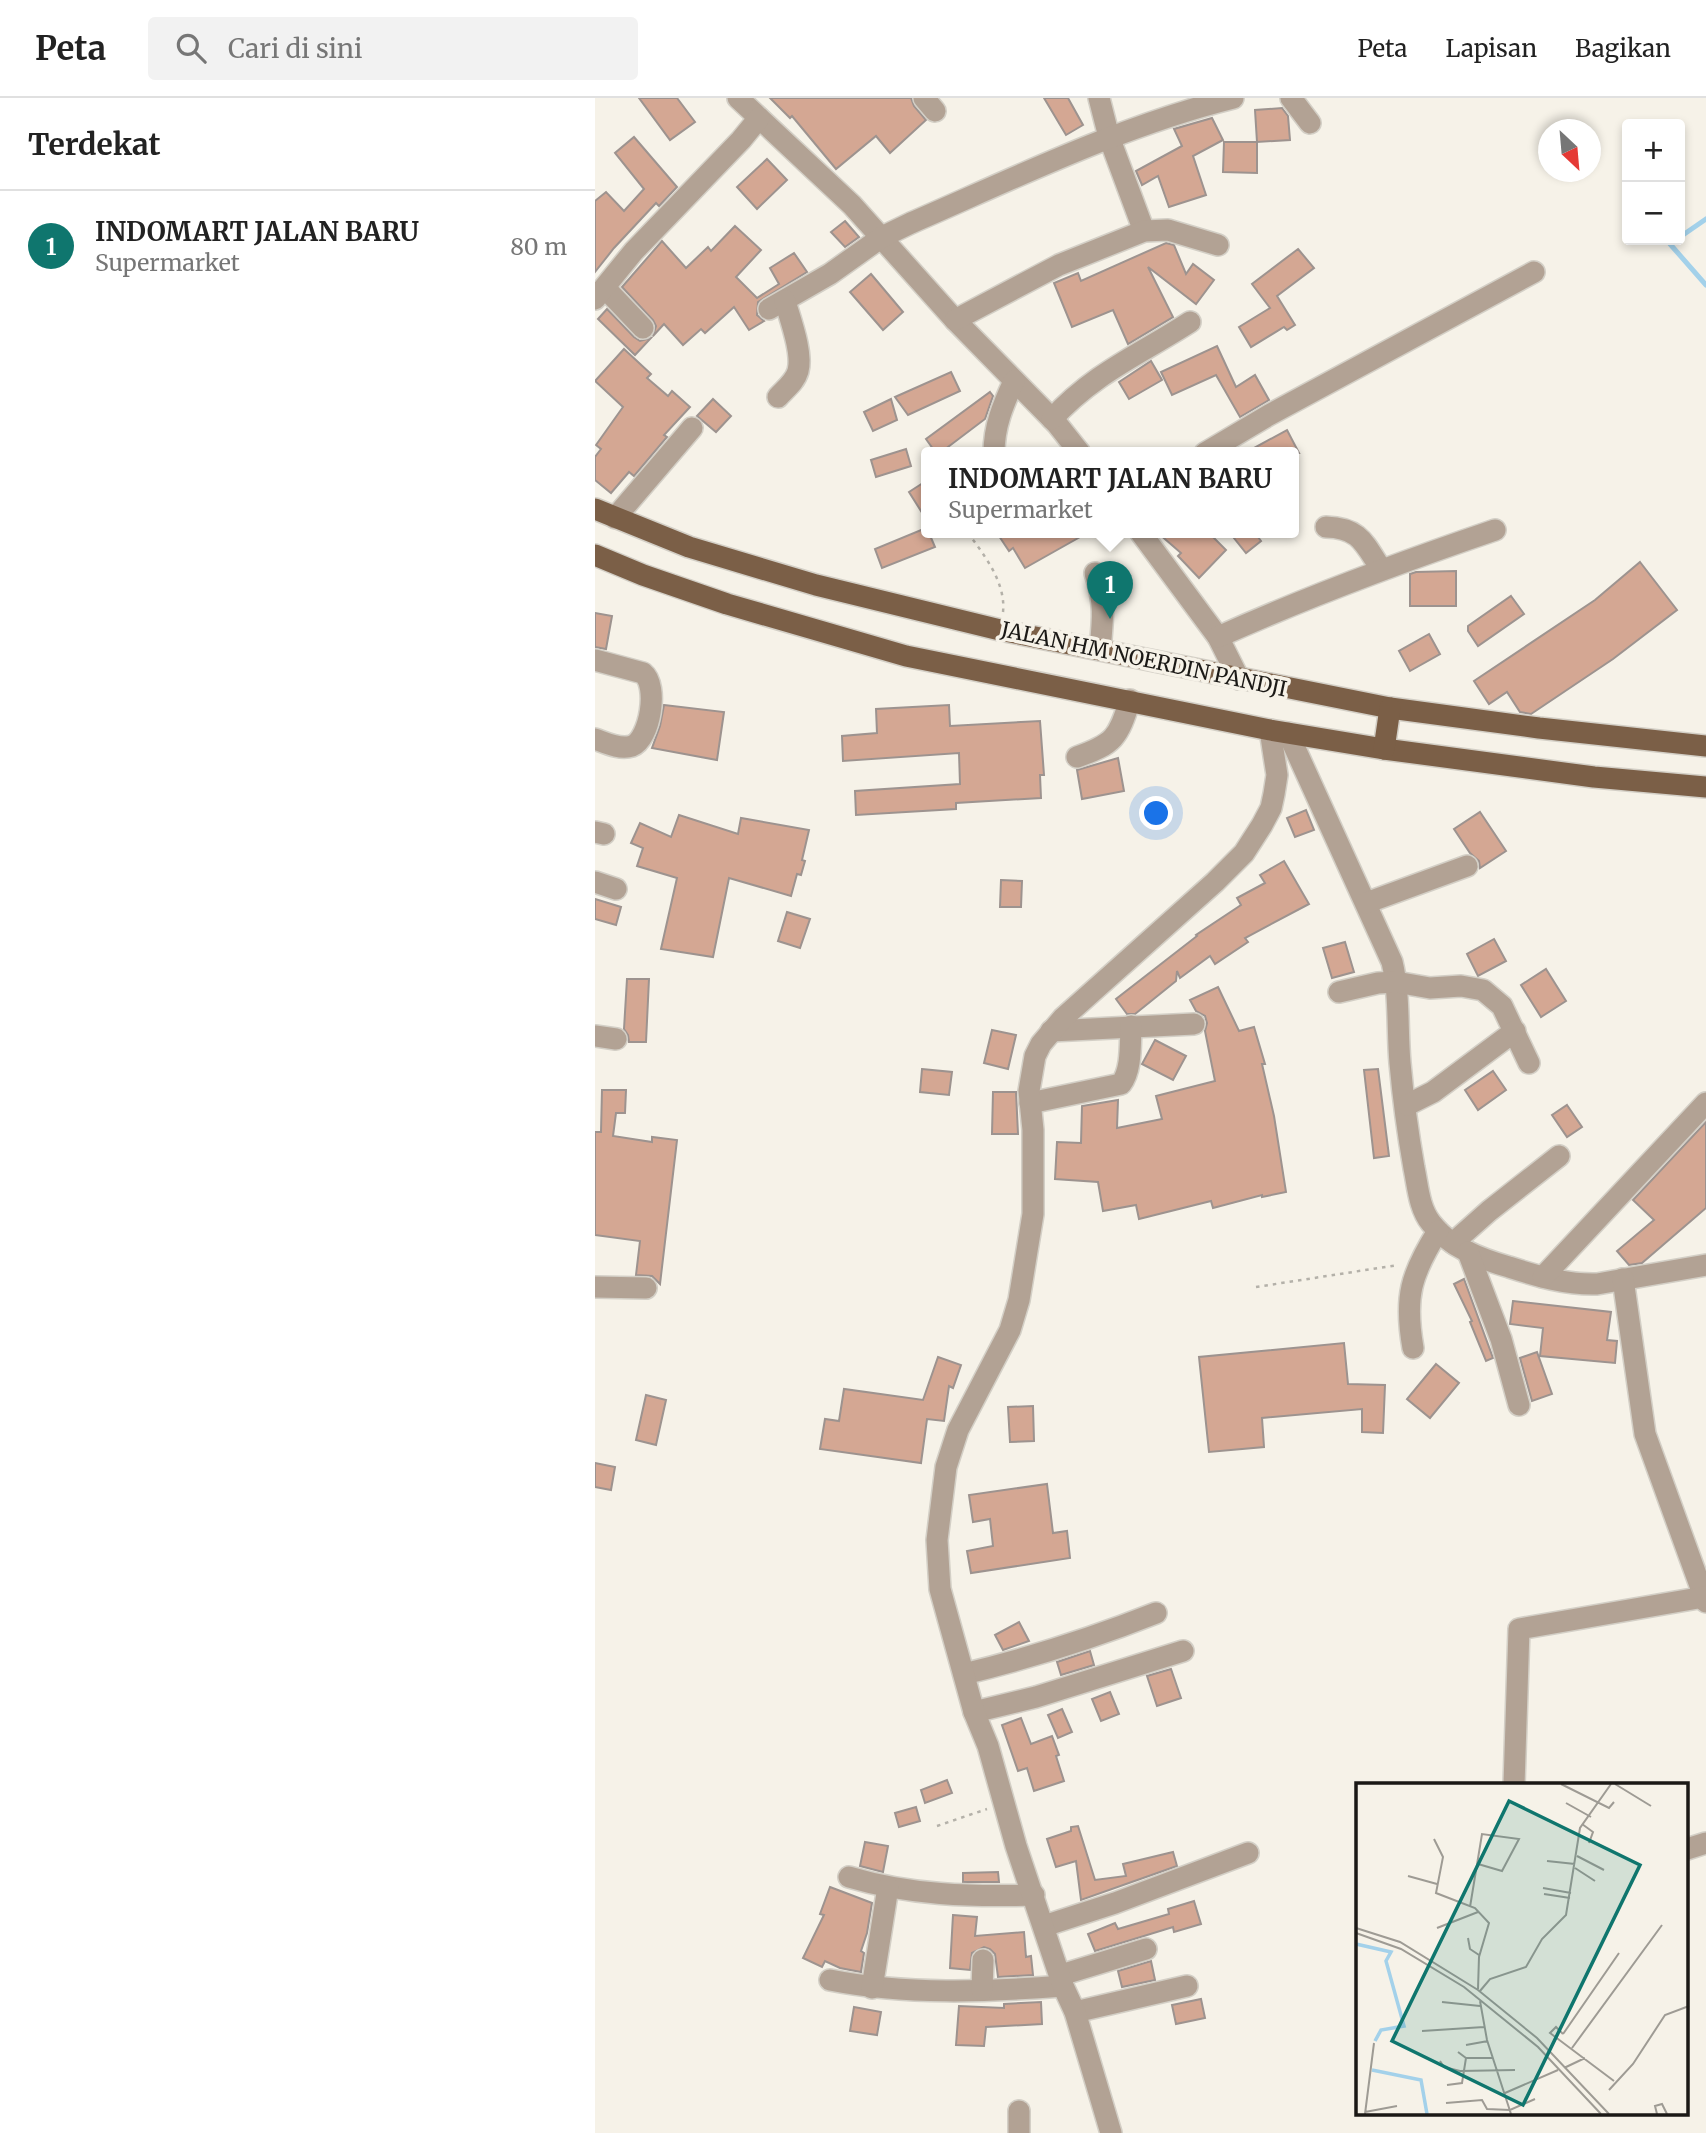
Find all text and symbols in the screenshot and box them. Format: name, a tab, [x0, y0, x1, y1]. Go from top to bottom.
search box	[148, 17, 638, 80]
text: Peta	[35, 28, 106, 69]
icon: search	[172, 29, 210, 67]
text: Cari di sini	[228, 32, 362, 65]
text: Peta	[1357, 33, 1407, 64]
text: Lapisan	[1445, 33, 1537, 64]
text: Bagikan	[1575, 33, 1671, 64]
north arrow	[1538, 119, 1601, 182]
map controls	[1622, 119, 1685, 245]
button: +	[1622, 119, 1685, 182]
text: Terdekat	[28, 125, 161, 163]
button: −	[1622, 182, 1685, 245]
text: INDOMART JALAN BARU	[95, 215, 419, 248]
text: 1	[46, 232, 56, 261]
text: 80 m	[510, 232, 567, 261]
text: Supermarket	[95, 248, 240, 277]
popup	[921, 447, 1299, 538]
text: INDOMART JALAN BARU	[948, 462, 1272, 495]
text: Supermarket	[948, 495, 1093, 524]
pin: 1	[1087, 561, 1133, 619]
street label: JALAN HM NOERDIN PANDJI	[998, 615, 1289, 703]
your location	[1139, 796, 1173, 830]
inset map	[1356, 1783, 1689, 2116]

